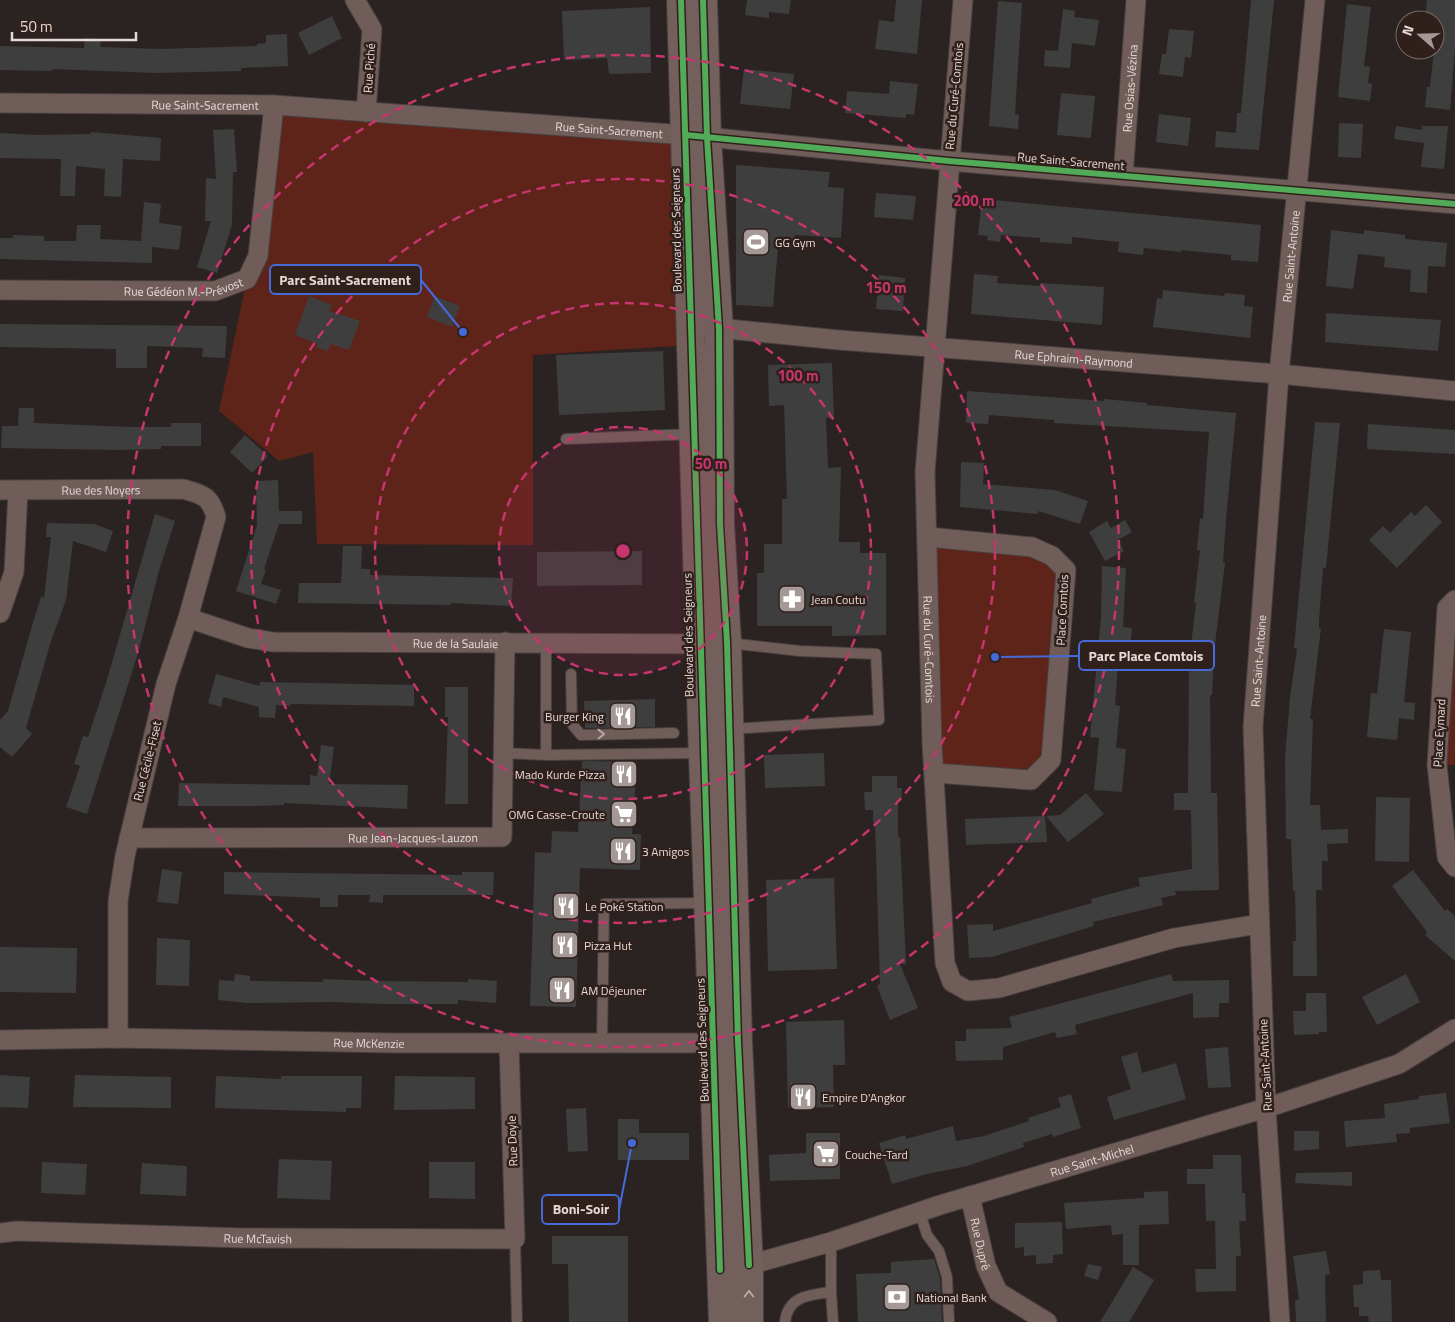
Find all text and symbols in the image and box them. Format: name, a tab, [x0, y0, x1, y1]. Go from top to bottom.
scale bar	[12, 10, 136, 42]
north arrow	[1395, 10, 1445, 60]
text: 50 m	[20, 15, 53, 38]
text: N	[1396, 22, 1419, 39]
street label: Rue du Curé-Comtois	[940, 41, 968, 150]
street label: Rue Piché	[358, 42, 380, 94]
street label: Rue Osias-Vézina	[1117, 44, 1142, 133]
street label: Rue Saint-Sacrement	[151, 95, 260, 114]
street label: Rue Saint-Sacrement	[555, 116, 664, 143]
street label: Rue Saint-Sacrement	[1017, 147, 1126, 175]
street label: Boulevard des Seigneurs	[665, 167, 687, 292]
text: 200 m	[953, 189, 995, 212]
street label: Rue Saint-Antoine	[1276, 209, 1304, 303]
sports icon: GG Gym	[741, 227, 771, 257]
place label: GG Gym	[775, 233, 816, 252]
callout: Parc Saint-Sacrement	[270, 265, 421, 294]
text: Parc Saint-Sacrement	[279, 269, 411, 290]
street label: Rue Gédéon M.-Prévost	[124, 272, 246, 301]
text: 150 m	[865, 276, 907, 299]
street label: Rue Ephraim-Raymond	[1014, 344, 1133, 372]
text: 100 m	[777, 364, 819, 387]
text: 50 m	[695, 452, 727, 475]
street label: Rue des Noyers	[62, 480, 141, 499]
centre of rings	[614, 542, 632, 560]
street label: Boulevard des Seigneurs	[677, 572, 699, 697]
street label: Place Comtois	[1051, 574, 1073, 646]
pharmacy icon: Jean Coutu	[777, 584, 807, 614]
place label: Jean Coutu	[811, 590, 865, 609]
street label: Rue du Curé-Comtois	[919, 595, 940, 704]
street label: Rue Saint-Antoine	[1245, 614, 1271, 708]
street label: Rue de la Saulaie	[413, 633, 498, 653]
callout: Parc Place Comtois	[1079, 641, 1214, 670]
text: Parc Place Comtois	[1089, 645, 1204, 666]
street label: Place Eymard	[1428, 698, 1450, 768]
restaurant icon: Burger King	[608, 701, 638, 731]
place label: Burger King	[545, 707, 604, 726]
street label: Rue Cécile-Fiset	[128, 718, 166, 803]
one-way arrow	[598, 729, 605, 739]
restaurant icon: Mado Kurde Pizza	[609, 759, 639, 789]
place label: Mado Kurde Pizza	[515, 765, 605, 784]
supermarket icon: OMG Casse-Croute	[609, 799, 639, 829]
place label: OMG Casse-Croute	[508, 805, 605, 824]
street label: Rue Jean-Jacques-Lauzon	[348, 828, 478, 847]
restaurant icon: 3 Amigos	[608, 836, 638, 866]
place label: 3 Amigos	[642, 842, 690, 861]
restaurant icon: Le Poké Station	[551, 891, 581, 921]
place label: Le Poké Station	[585, 897, 663, 916]
restaurant icon: Pizza Hut	[550, 930, 580, 960]
place label: Pizza Hut	[584, 936, 633, 955]
restaurant icon: AM Déjeuner	[547, 975, 577, 1005]
street label: Boulevard des Seigneurs	[690, 977, 714, 1102]
place label: AM Déjeuner	[581, 981, 646, 1000]
street label: Rue Saint-Antoine	[1253, 1018, 1277, 1112]
street label: Rue McKenzie	[333, 1032, 404, 1053]
restaurant icon: Empire D'Angkor	[788, 1082, 818, 1112]
place label: Empire D'Angkor	[822, 1088, 906, 1107]
street label: Rue Doyle	[502, 1115, 522, 1167]
street label: Rue Saint-Michel	[1048, 1138, 1136, 1181]
supermarket icon: Couche-Tard	[811, 1139, 841, 1169]
place label: Couche-Tard	[845, 1145, 908, 1164]
callout: Boni-Soir	[542, 1195, 619, 1224]
text: Boni-Soir	[553, 1198, 609, 1219]
street label: Rue Dupré	[966, 1216, 996, 1273]
street label: Rue McTavish	[223, 1228, 292, 1248]
bank icon: National Bank	[882, 1282, 912, 1312]
place label: National Bank	[916, 1288, 987, 1307]
one-way arrow	[744, 1289, 754, 1297]

